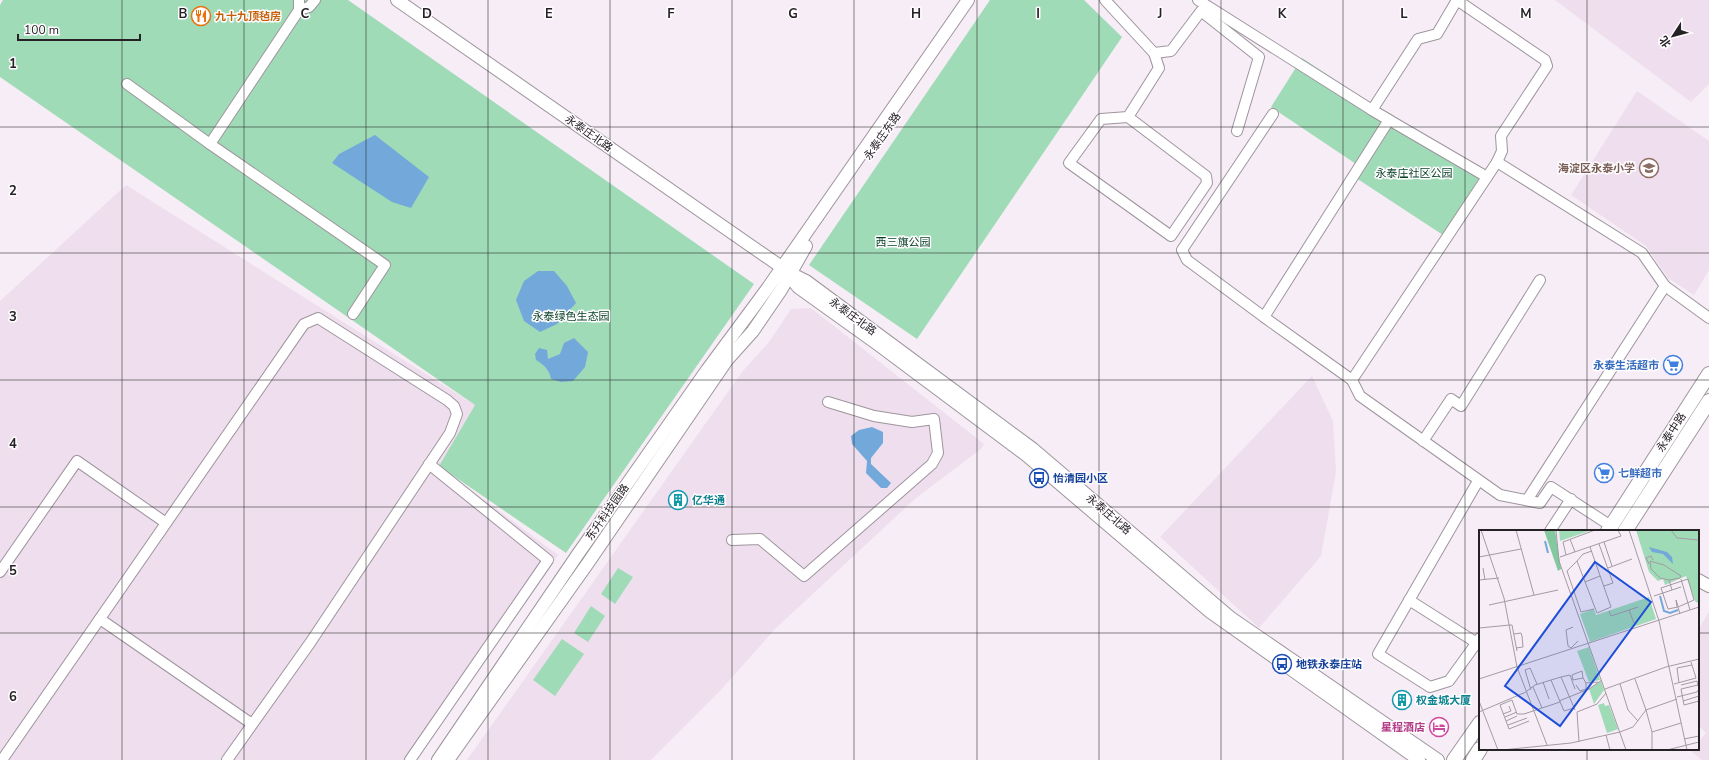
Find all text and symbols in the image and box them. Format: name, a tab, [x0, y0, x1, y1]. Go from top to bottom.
text: B	[179, 5, 188, 23]
restaurant icon: 九十九顶毡房	[190, 5, 212, 27]
text: C	[301, 5, 310, 23]
text: D	[422, 5, 432, 23]
text: E	[545, 5, 553, 23]
text: F	[667, 5, 675, 23]
text: G	[788, 5, 798, 23]
text: H	[911, 5, 921, 23]
text: I	[1036, 5, 1040, 23]
text: J	[1157, 5, 1162, 23]
text: K	[1278, 5, 1287, 23]
text: L	[1400, 5, 1408, 23]
text: M	[1520, 5, 1532, 23]
place label: 九十九顶毡房	[215, 9, 281, 24]
scale bar	[18, 16, 140, 42]
north arrow	[1653, 16, 1693, 56]
text: 100 m	[24, 22, 59, 38]
text: 北	[1656, 33, 1675, 50]
text: 1	[9, 55, 17, 73]
street label: 永泰庄东路	[860, 109, 904, 163]
street label: 永泰庄北路	[562, 111, 616, 155]
school or university icon: 海淀区永泰小学	[1638, 157, 1660, 179]
place label: 海淀区永泰小学	[1558, 161, 1635, 176]
park label: 永泰庄社区公园	[1376, 166, 1453, 181]
text: 2	[9, 182, 17, 200]
park label: 西三旗公园	[876, 235, 931, 250]
street label: 永泰庄北路	[826, 294, 879, 339]
text: 3	[9, 308, 17, 326]
park label: 永泰绿色生态园	[533, 309, 610, 324]
supermarket icon: 永泰生活超市	[1662, 354, 1684, 376]
place label: 永泰生活超市	[1593, 358, 1659, 373]
street label: 永泰中路	[1653, 410, 1690, 455]
text: 4	[9, 435, 17, 453]
supermarket icon: 七鲜超市	[1593, 462, 1615, 484]
place label: 七鲜超市	[1618, 466, 1662, 481]
bus stop icon: 怡清园小区	[1028, 467, 1050, 489]
place label: 怡清园小区	[1053, 471, 1108, 486]
street label: 东升科技园路	[582, 481, 632, 544]
building icon: 亿华通	[667, 489, 689, 511]
street label: 永泰庄北路	[1083, 491, 1134, 538]
place label: 亿华通	[692, 493, 725, 508]
inset map	[1479, 530, 1699, 750]
text: 5	[9, 562, 17, 580]
bus stop icon: 地铁永泰庄站	[1271, 653, 1293, 675]
place label: 地铁永泰庄站	[1296, 657, 1362, 672]
text: 6	[9, 688, 17, 706]
building icon: 权金城大厦	[1391, 689, 1413, 711]
place label: 权金城大厦	[1416, 693, 1471, 708]
hotel icon: 星程酒店	[1428, 716, 1450, 738]
place label: 星程酒店	[1381, 720, 1425, 735]

